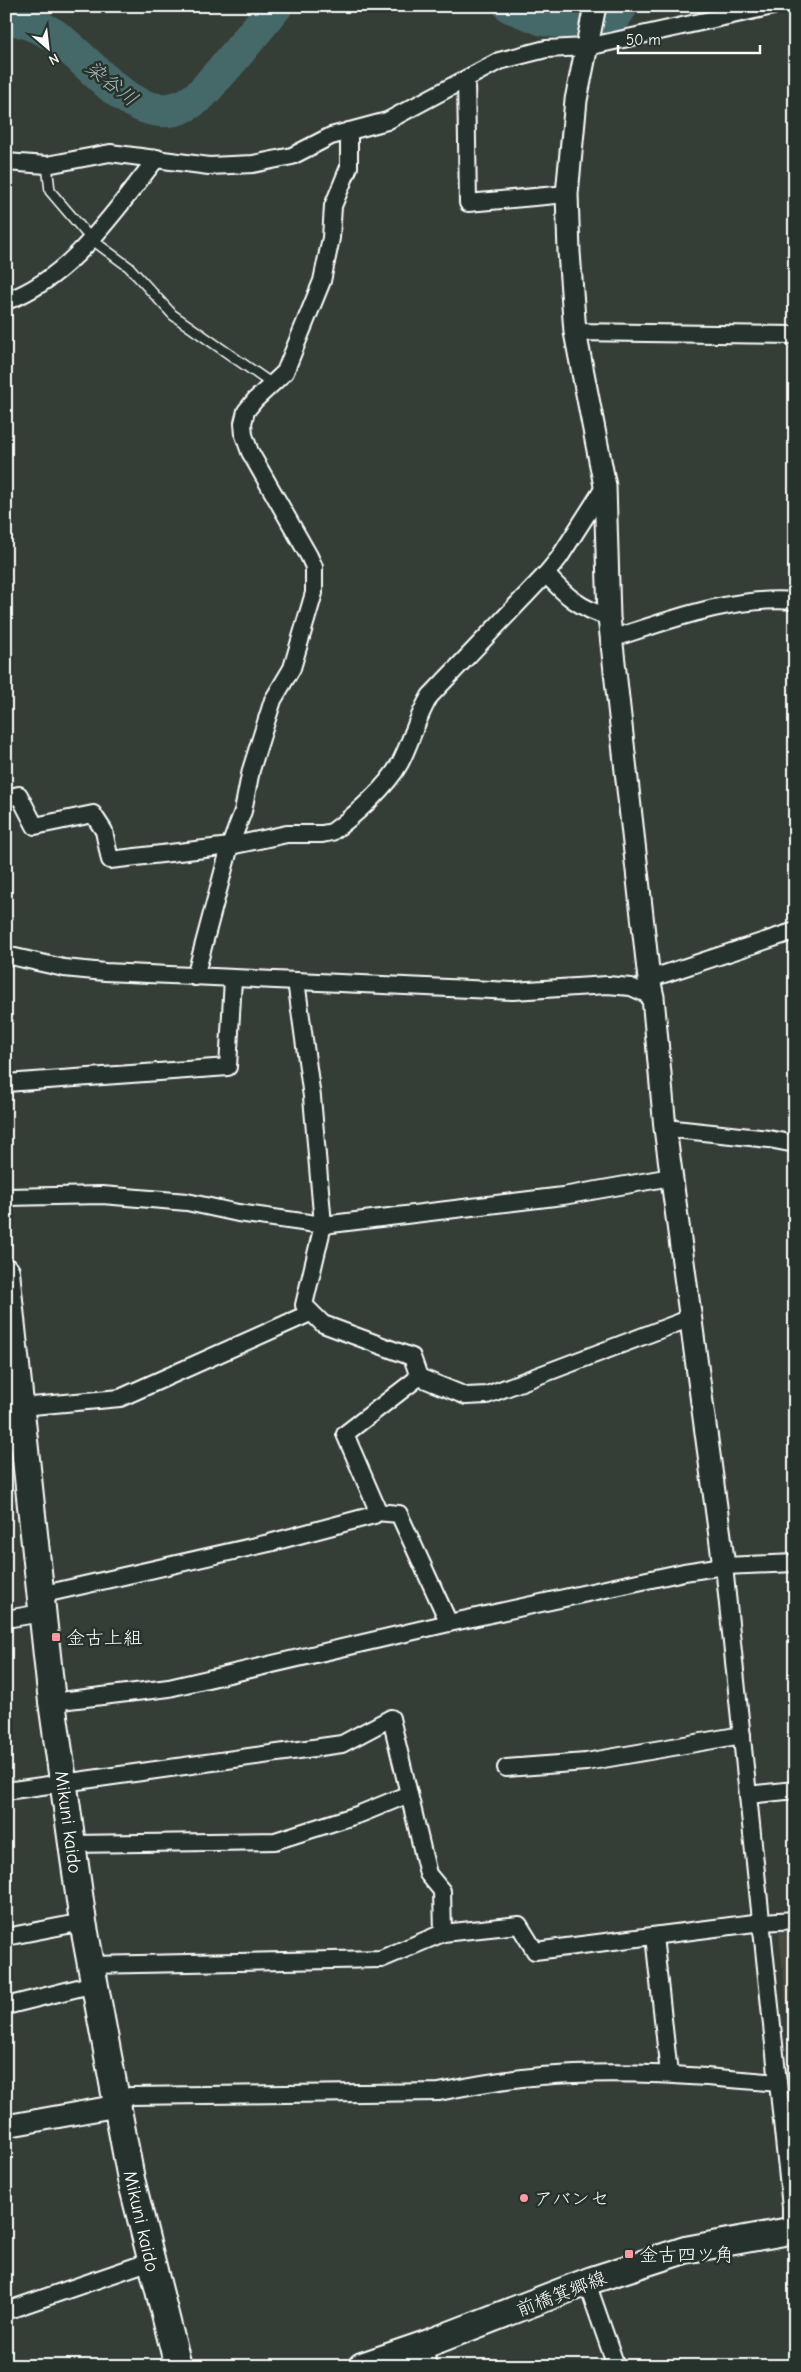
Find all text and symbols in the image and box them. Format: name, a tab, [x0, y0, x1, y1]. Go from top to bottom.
north arrow	[22, 22, 72, 72]
scale bar	[618, 22, 761, 54]
text: 50 m	[626, 31, 661, 49]
text: N	[46, 49, 62, 69]
water label: 染谷川	[81, 56, 142, 111]
place label: 金古上組	[66, 1627, 142, 1649]
marker: 金古上組	[50, 1631, 62, 1643]
street label: Mikuni kaido	[50, 1769, 86, 1875]
street label: Mikuni kaido	[119, 2168, 163, 2274]
place label: アバンセ	[534, 2188, 609, 2210]
marker: アバンセ	[518, 2192, 530, 2204]
place label: 金古四ツ角	[639, 2244, 734, 2266]
marker: 金古四ツ角	[623, 2248, 635, 2260]
street label: 前橋箕郷線	[513, 2267, 610, 2321]

